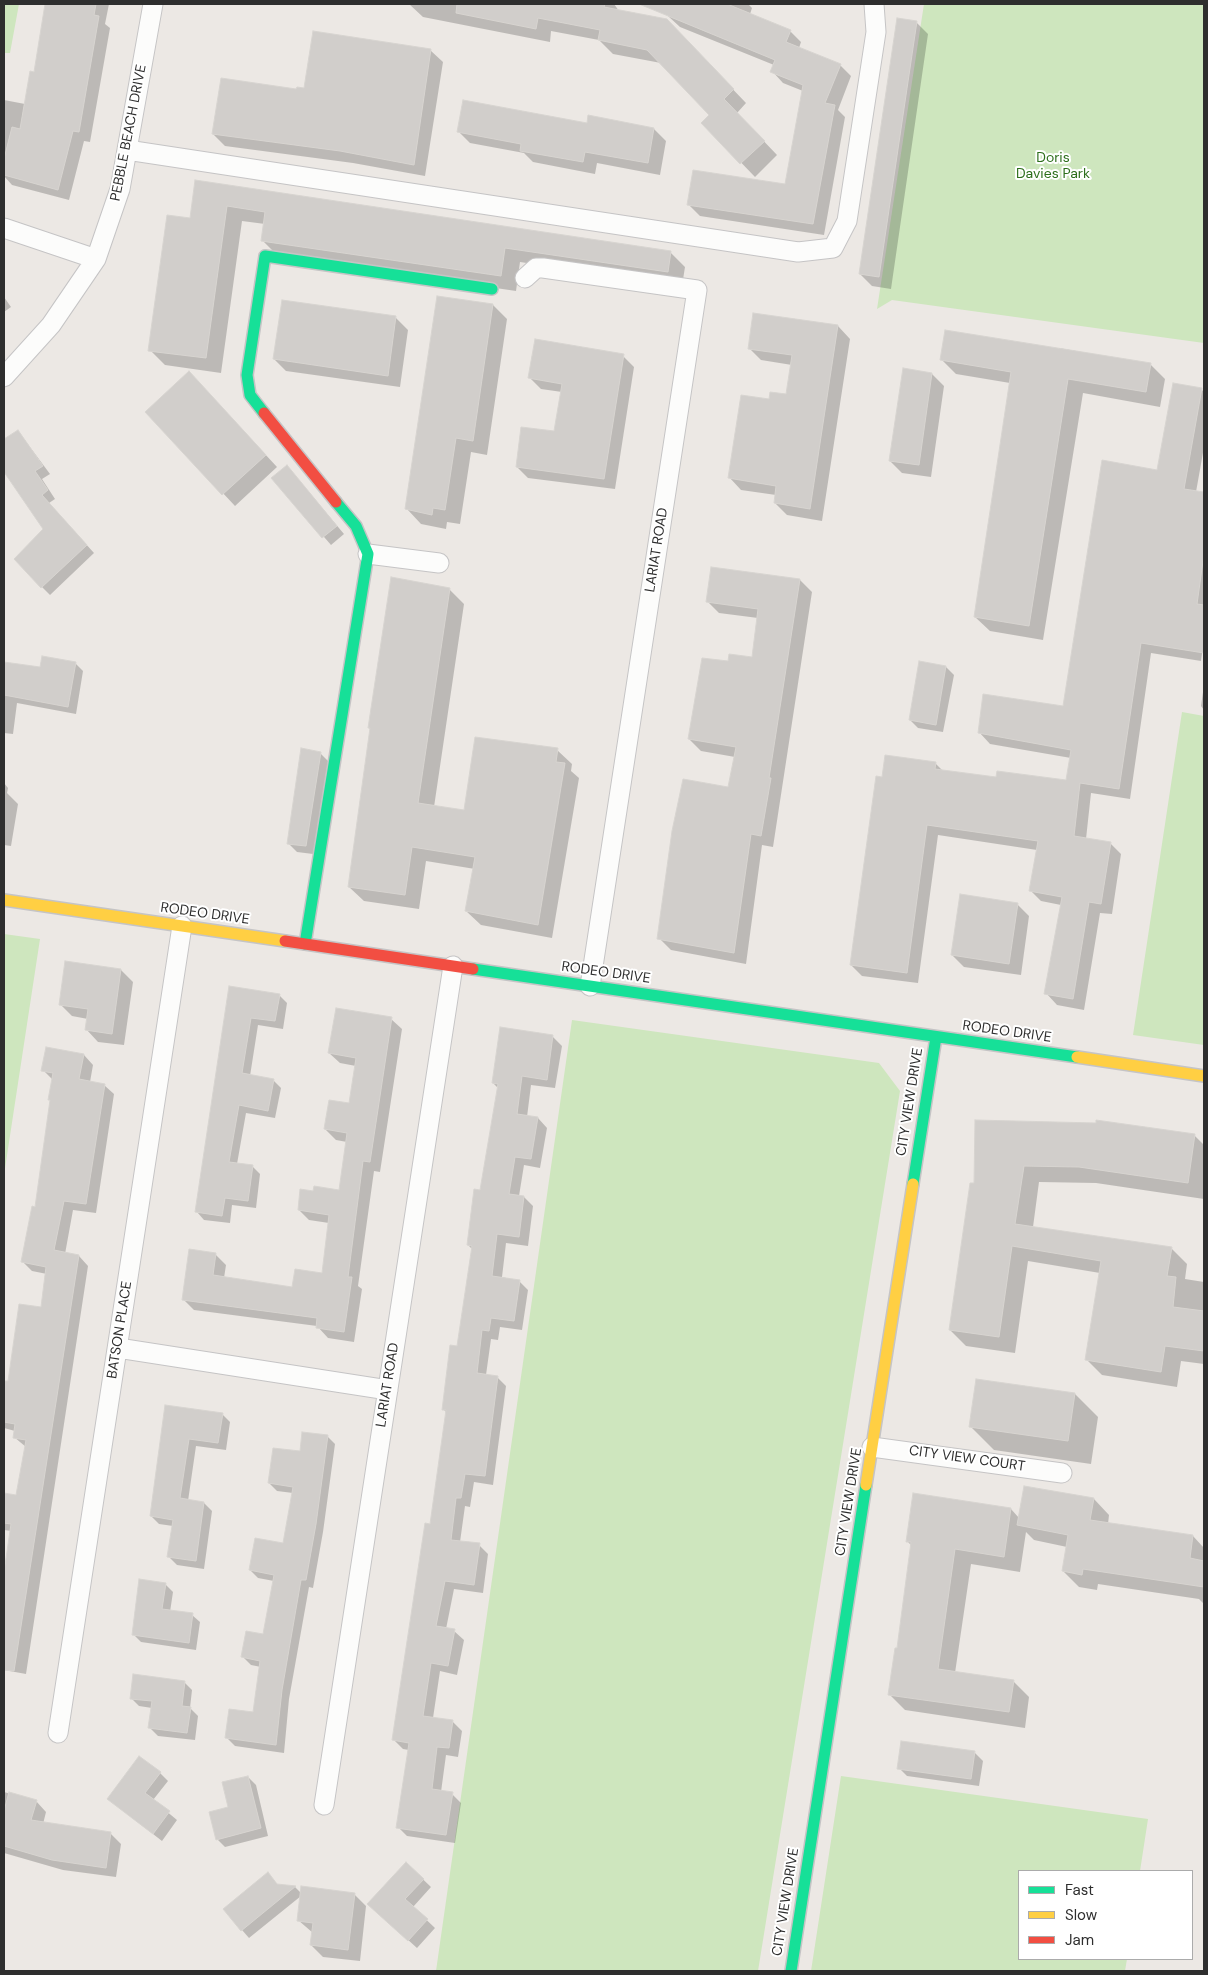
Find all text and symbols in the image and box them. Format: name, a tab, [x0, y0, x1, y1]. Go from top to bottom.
street label: PEBBLE BEACH DRIVE	[108, 63, 150, 203]
park label: Doris Davies Park	[1016, 150, 1090, 182]
street label: LARIAT ROAD	[642, 507, 672, 593]
street label: RODEO DRIVE	[159, 899, 251, 929]
street label: RODEO DRIVE	[560, 958, 652, 988]
street label: RODEO DRIVE	[961, 1017, 1053, 1047]
street label: CITY VIEW DRIVE	[893, 1047, 927, 1157]
street label: BATSON PLACE	[104, 1280, 136, 1380]
street label: LARIAT ROAD	[373, 1342, 403, 1428]
street label: CITY VIEW COURT	[908, 1443, 1026, 1475]
street label: CITY VIEW DRIVE	[832, 1447, 866, 1557]
street label: CITY VIEW DRIVE	[769, 1847, 803, 1957]
legend	[1018, 1870, 1193, 1960]
text: Fast	[1065, 1880, 1094, 1900]
text: Slow	[1065, 1905, 1097, 1925]
text: Jam	[1065, 1930, 1094, 1950]

